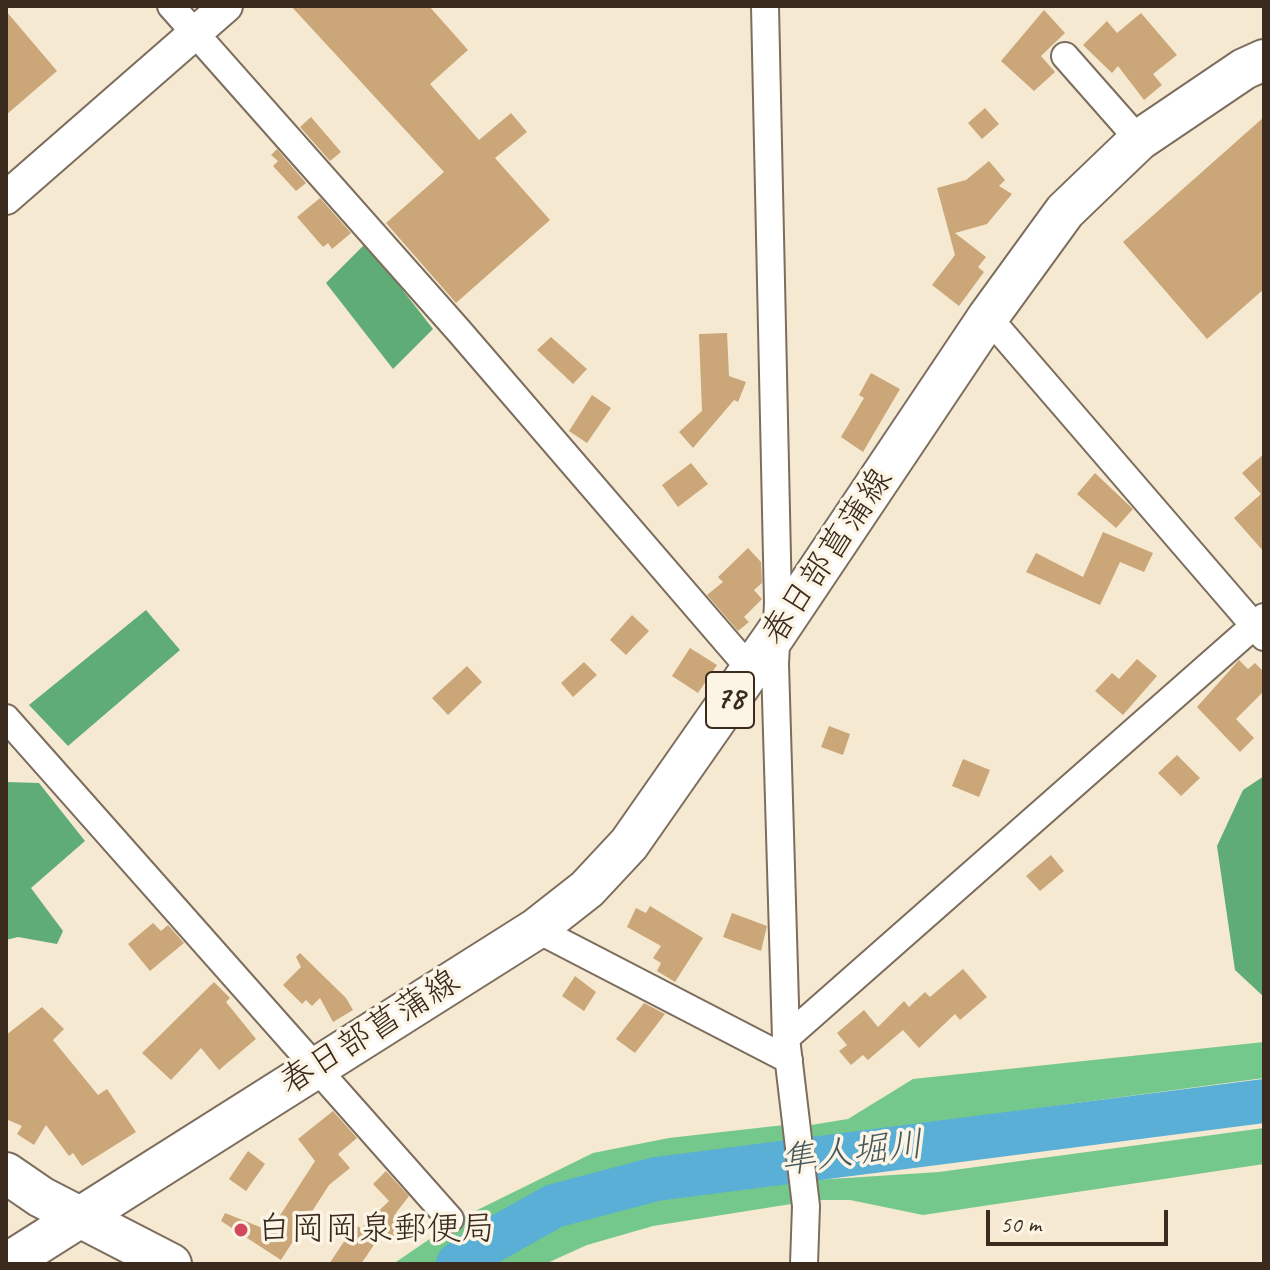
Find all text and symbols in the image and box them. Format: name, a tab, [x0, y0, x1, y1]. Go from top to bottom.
street label: 春日部菖蒲線	[754, 461, 902, 653]
road number: 78	[706, 672, 754, 728]
street label: 春日部菖蒲線	[273, 962, 467, 1104]
water label: 隼人堀川	[778, 1124, 926, 1184]
scale bar	[990, 1194, 1172, 1244]
text: 50 m	[1000, 1209, 1041, 1239]
place label: 白岡岡泉郵便局	[257, 1210, 495, 1250]
marker: 白岡岡泉郵便局	[232, 1221, 250, 1239]

